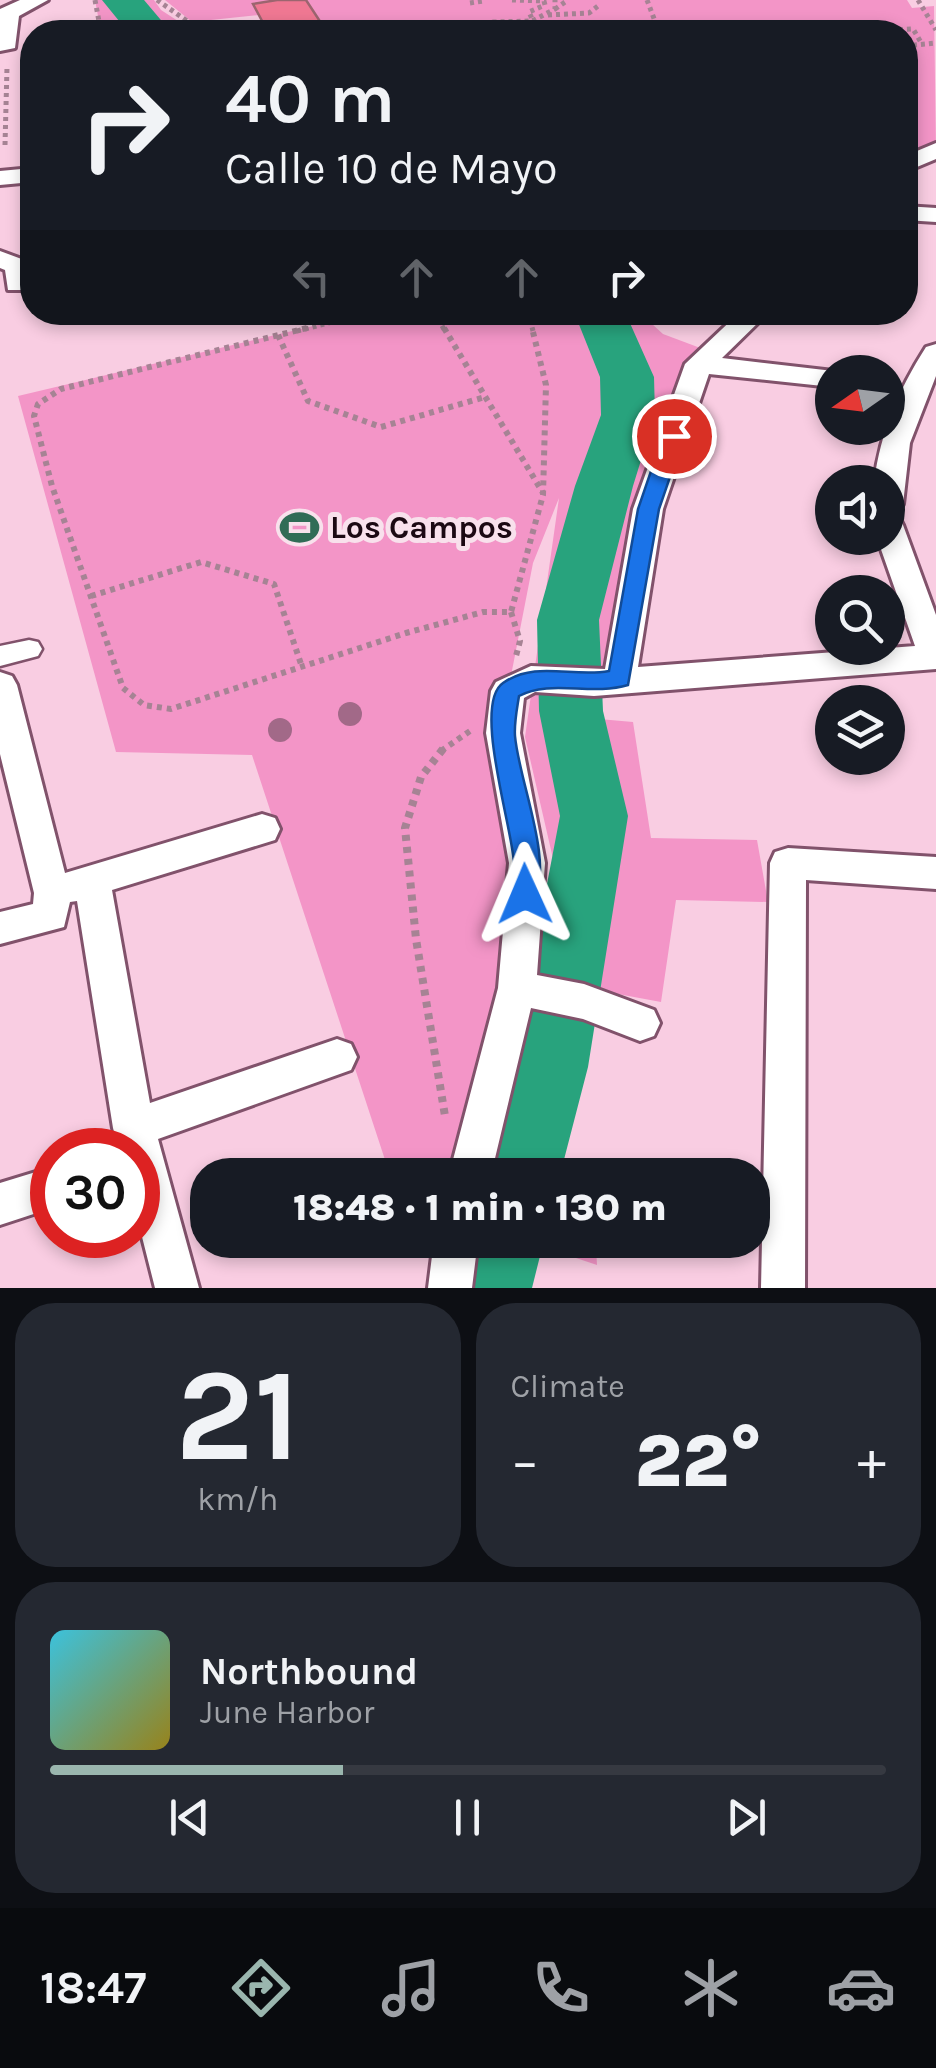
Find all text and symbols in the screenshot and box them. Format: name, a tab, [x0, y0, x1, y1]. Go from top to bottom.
text: 40 m	[225, 58, 395, 140]
icon: right	[60, 60, 190, 190]
text: Calle 10 de Mayo	[225, 142, 558, 194]
icon: left	[284, 250, 339, 305]
icon: ahead	[389, 250, 444, 305]
icon: ahead	[494, 250, 549, 305]
icon: right	[599, 250, 654, 305]
north arrow	[815, 355, 905, 445]
map controls	[815, 355, 905, 775]
pin	[632, 394, 717, 479]
icon: arrive	[647, 409, 702, 464]
button: sound	[815, 465, 905, 555]
sports icon: Los Campos	[279, 506, 321, 548]
place label: Los Campos	[330, 509, 513, 546]
button: search	[815, 575, 905, 665]
button: layers	[815, 685, 905, 775]
position arrow	[473, 842, 577, 946]
speed limit sign: 30	[30, 1128, 160, 1258]
text: 18:48 · 1 min · 130 m	[293, 1185, 667, 1230]
text: 21	[175, 1340, 300, 1492]
text: Climate	[511, 1368, 625, 1405]
text: 22°	[634, 1417, 762, 1505]
text: −	[511, 1429, 539, 1493]
text: +	[857, 1429, 886, 1493]
text: km/h	[197, 1481, 278, 1518]
text: Northbound	[200, 1649, 418, 1694]
text: June Harbor	[200, 1694, 374, 1731]
icon: previous	[162, 1790, 217, 1845]
icon: pause	[440, 1790, 495, 1845]
icon: next	[719, 1790, 774, 1845]
icon: directions	[226, 1953, 296, 2023]
icon: music	[376, 1953, 446, 2023]
icon: phone	[526, 1953, 596, 2023]
icon: climate	[676, 1953, 746, 2023]
icon: car	[826, 1953, 896, 2023]
text: 18:47	[40, 1962, 146, 2014]

